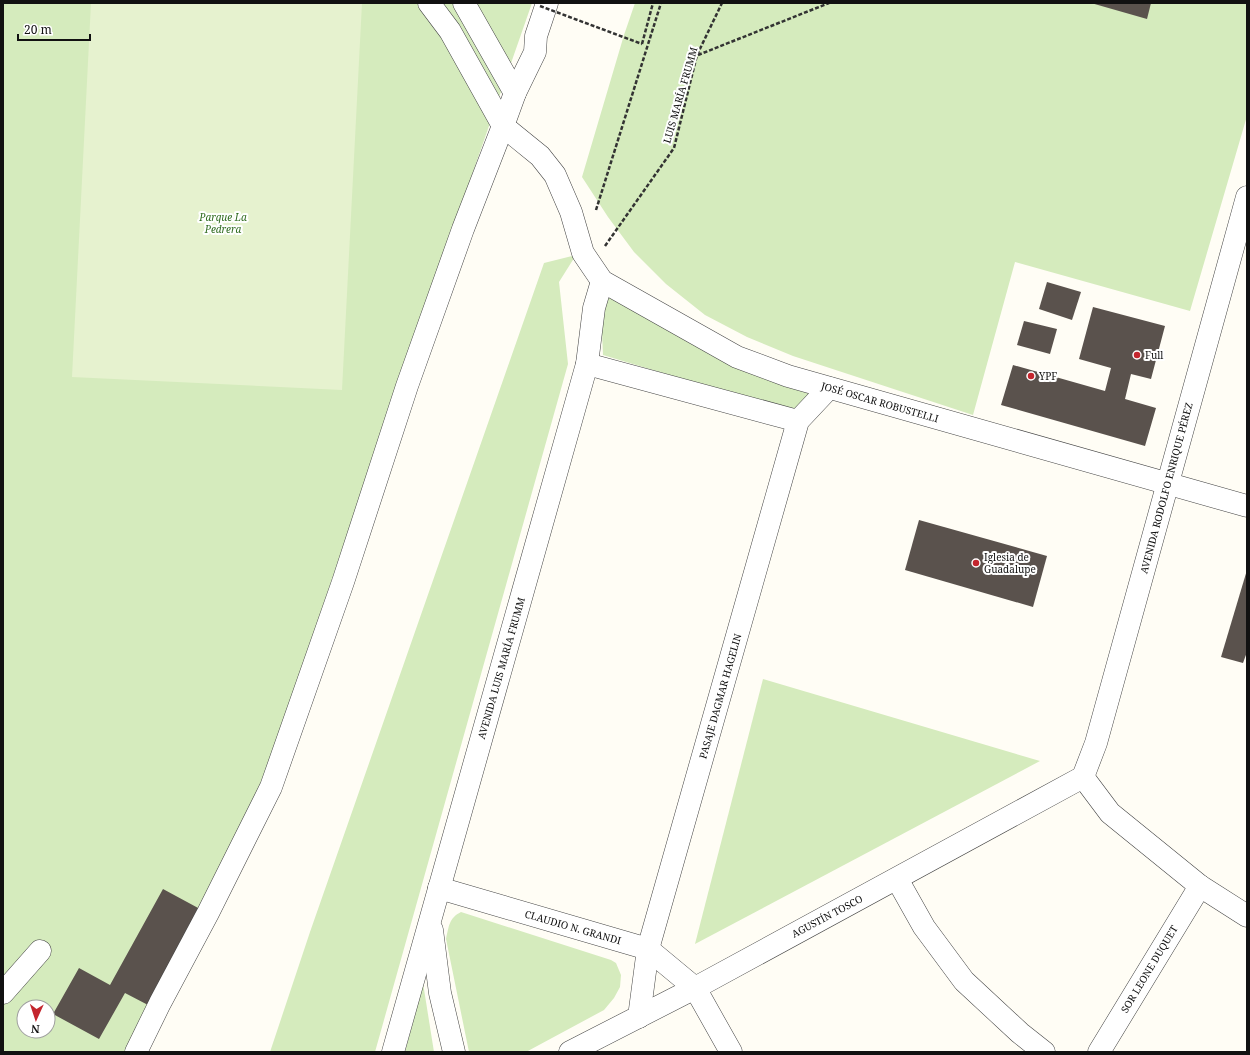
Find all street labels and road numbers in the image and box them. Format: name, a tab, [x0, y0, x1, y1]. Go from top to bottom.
street label: LUIS MARÍA FRUMM	[660, 45, 700, 145]
street label: JOSÉ OSCAR ROBUSTELLI	[819, 378, 941, 426]
street label: AVENIDA RODOLFO ENRIQUE PÉREZ	[1136, 401, 1196, 575]
street label: AVENIDA LUIS MARÍA FRUMM	[474, 595, 528, 741]
street label: PASAJE DAGMAR HAGELIN	[695, 631, 745, 760]
street label: AGUSTÍN TOSCO	[789, 891, 865, 941]
street label: CLAUDIO N. GRANDI	[523, 907, 623, 948]
street label: SOR LEONE DUQUET	[1117, 923, 1181, 1015]

